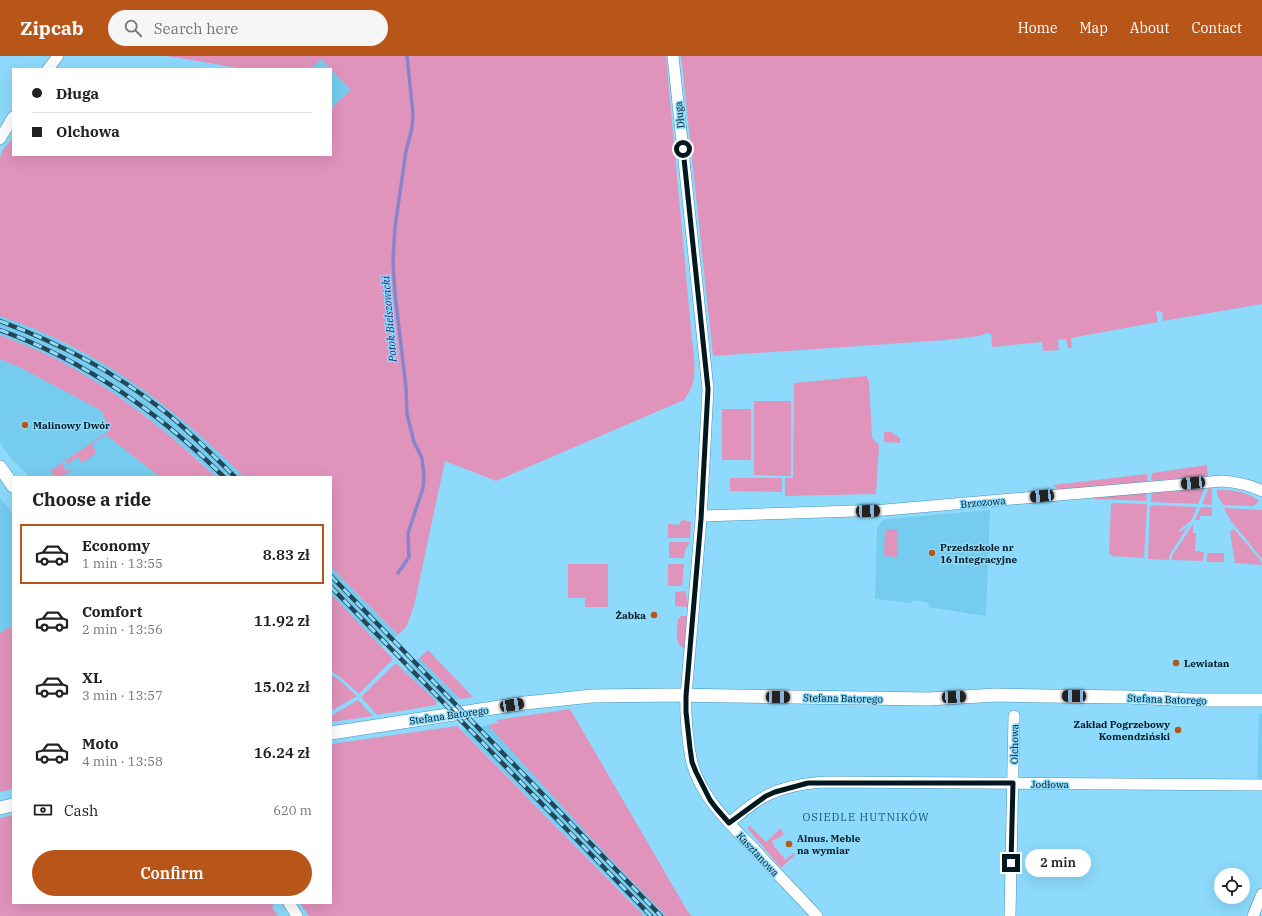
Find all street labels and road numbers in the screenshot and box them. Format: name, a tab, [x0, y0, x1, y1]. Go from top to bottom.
street label: Długa	[672, 100, 687, 129]
street label: Brzozowa	[960, 494, 1007, 511]
street label: Stefana Batorego	[803, 691, 883, 706]
street label: Stefana Batorego	[1127, 692, 1207, 707]
street label: Stefana Batorego	[409, 703, 490, 727]
street label: Olchowa	[1008, 723, 1021, 764]
street label: Jodłowa	[1031, 778, 1070, 791]
street label: Kasztanowa	[734, 829, 782, 880]

